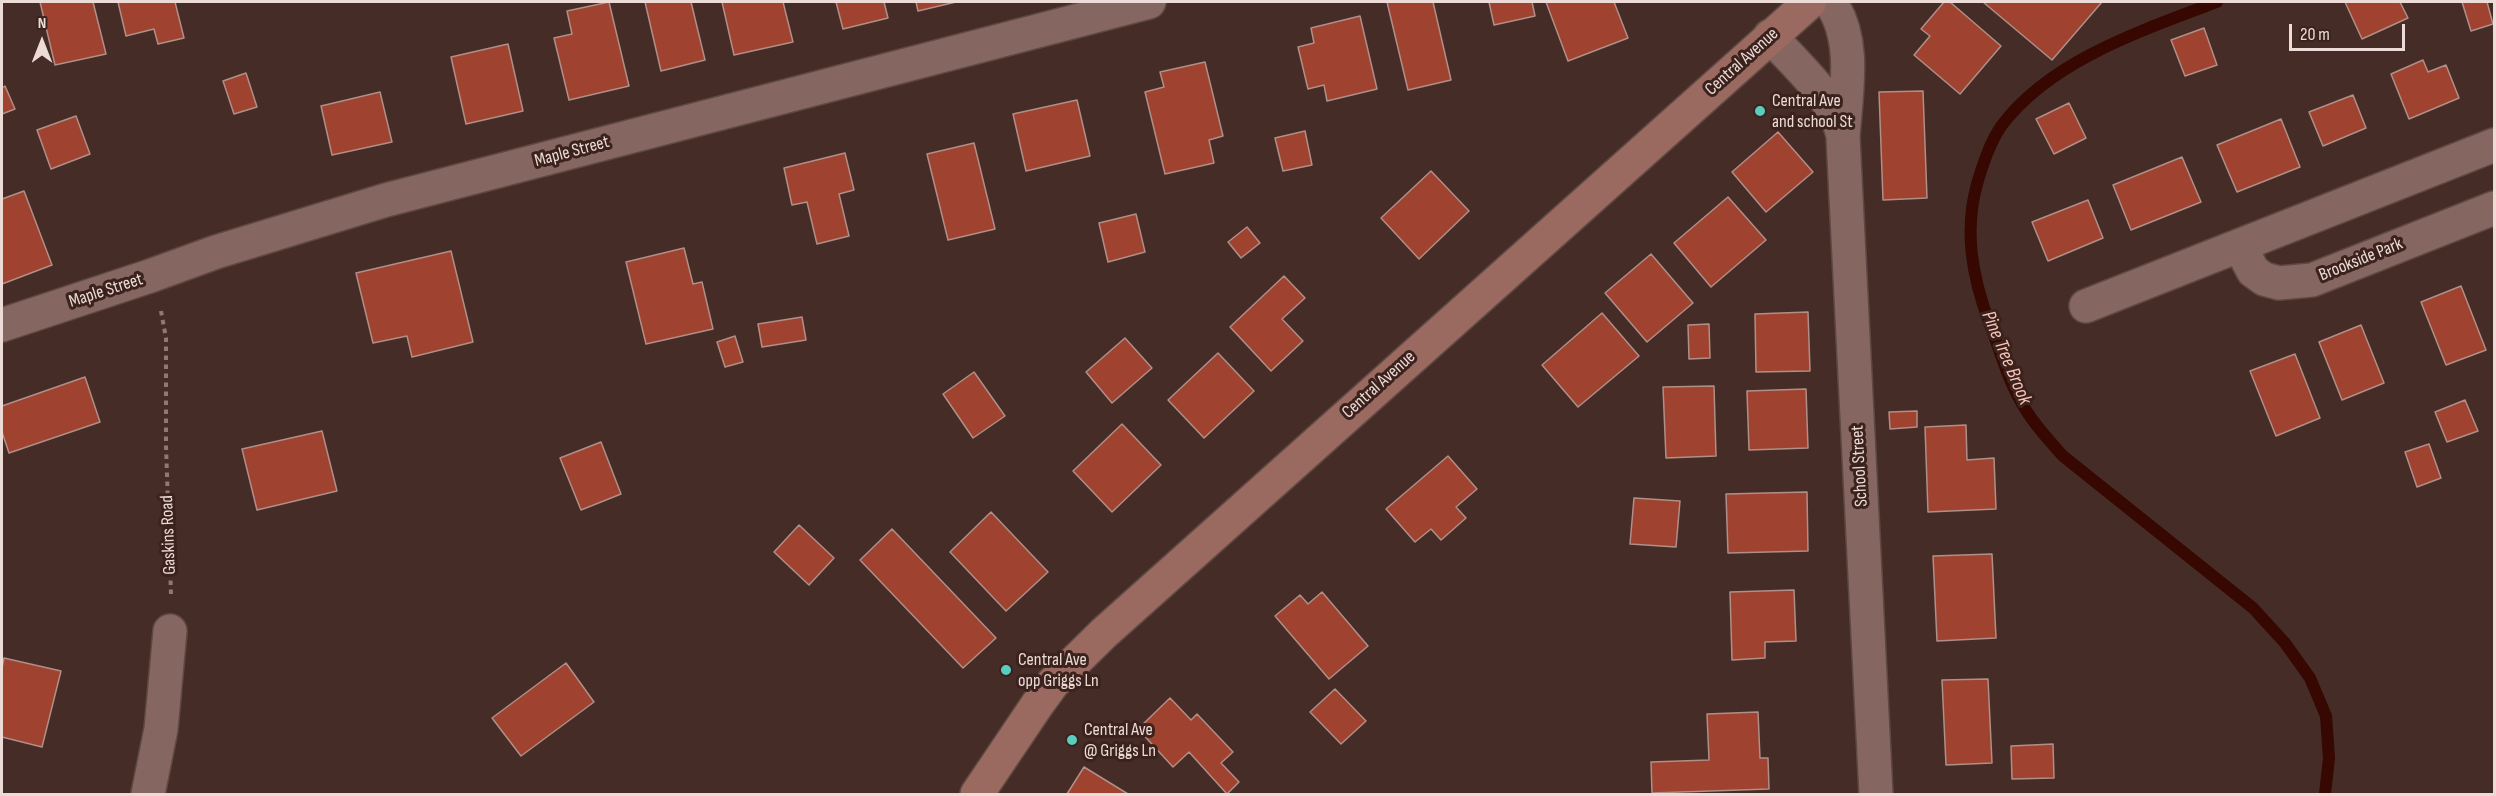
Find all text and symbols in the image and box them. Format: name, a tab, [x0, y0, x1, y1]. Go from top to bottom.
north arrow	[12, 12, 72, 72]
scale bar	[2292, 12, 2408, 50]
text: N	[38, 14, 46, 33]
street label: Central Avenue	[1701, 23, 1783, 101]
text: 20 m	[2300, 24, 2330, 45]
place label: Central Ave and school St	[1772, 90, 1853, 132]
marker: Central Ave and school St	[1753, 104, 1767, 118]
street label: Maple Street	[532, 132, 612, 172]
street label: Brookside Park	[2316, 233, 2406, 287]
street label: Maple Street	[66, 269, 146, 313]
water label: Pine Tree Brook	[1976, 307, 2036, 409]
street label: Central Avenue	[1338, 346, 1420, 424]
street label: School Street	[1847, 425, 1873, 507]
street label: Gaskins Road	[157, 495, 181, 575]
place label: Central Ave opp Griggs Ln	[1018, 649, 1099, 692]
marker: Central Ave opp Griggs Ln	[999, 663, 1013, 677]
place label: Central Ave @ Griggs Ln	[1084, 719, 1156, 762]
marker: Central Ave @ Griggs Ln	[1065, 733, 1079, 747]

